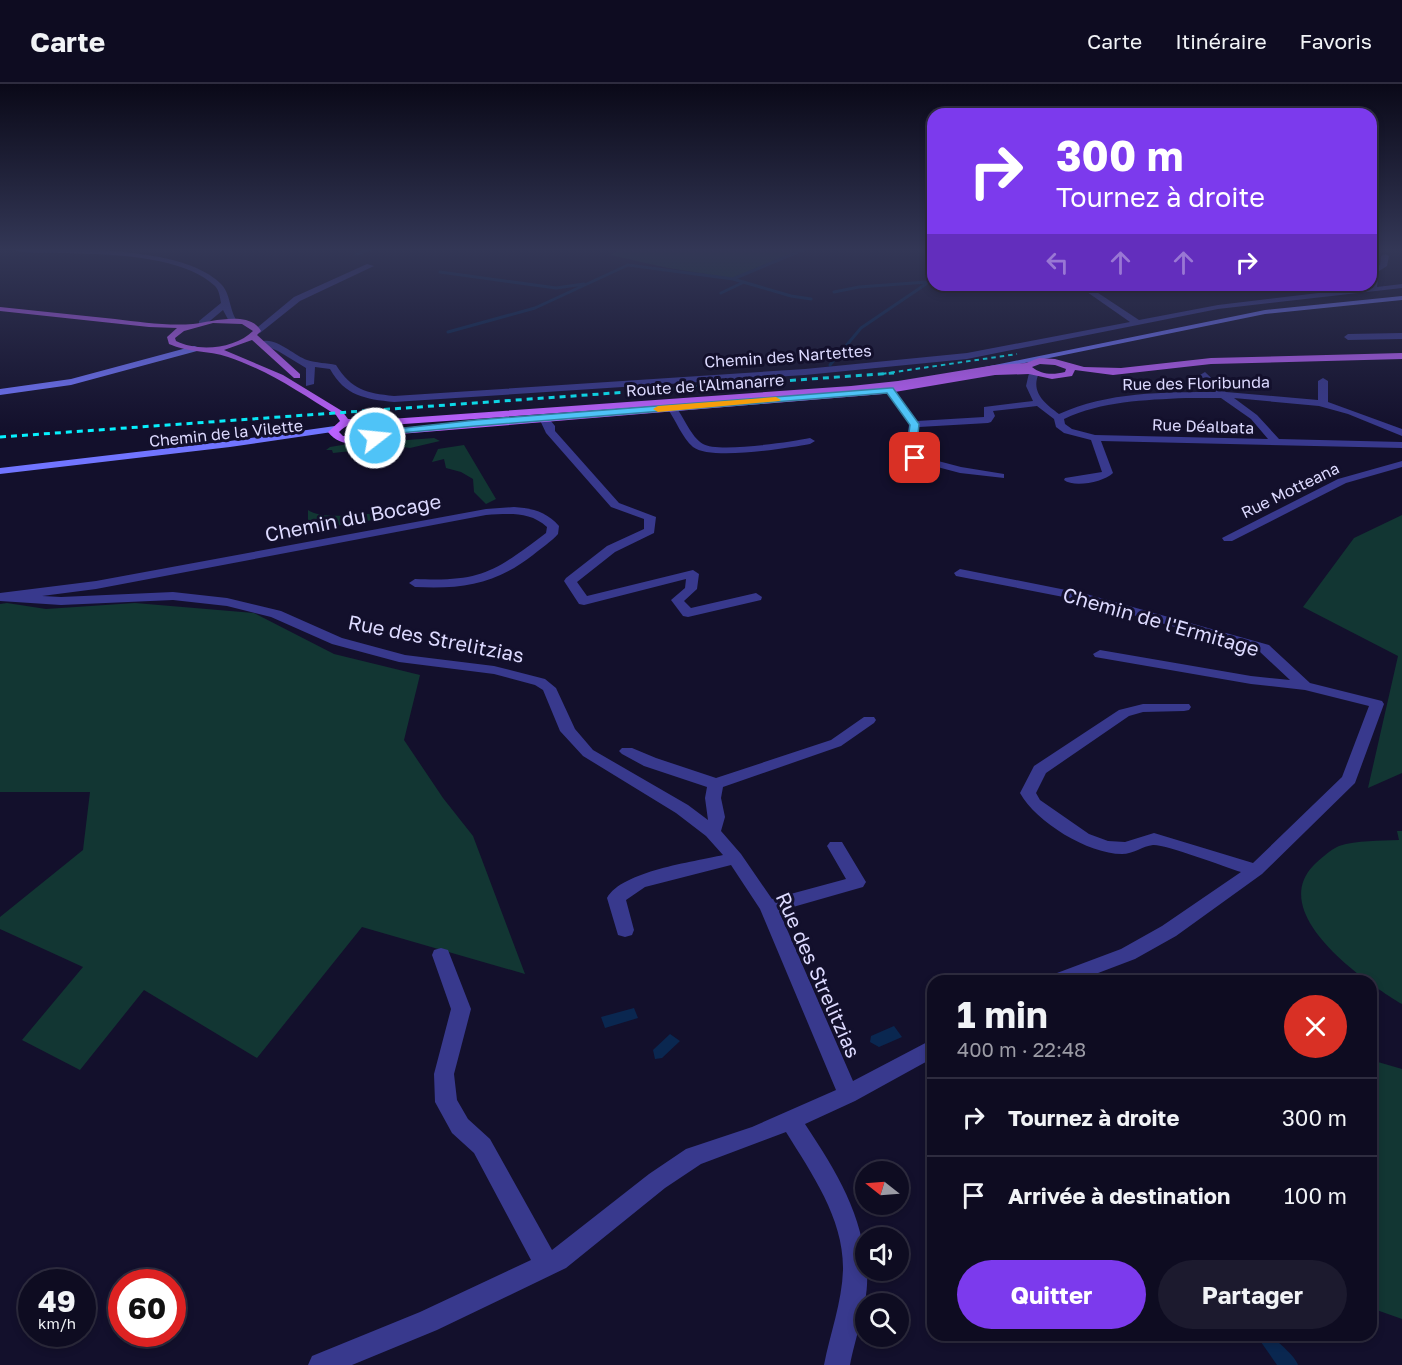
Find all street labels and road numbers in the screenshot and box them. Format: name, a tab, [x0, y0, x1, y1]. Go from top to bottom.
street label: Chemin des Nartettes	[704, 340, 872, 372]
street label: Route de l'Almanarre	[625, 369, 785, 401]
street label: Rue des Floribunda	[1122, 372, 1270, 394]
street label: Rue Déalbata	[1152, 414, 1254, 438]
street label: Chemin de la Vilette	[148, 415, 304, 451]
street label: Rue Motteana	[1238, 458, 1342, 522]
street label: Chemin du Bocage	[263, 488, 443, 546]
street label: Chemin de l'Ermitage	[1060, 582, 1262, 661]
street label: Rue des Strelitzias	[346, 609, 526, 667]
street label: Rue des Strelitzias	[772, 888, 866, 1061]

